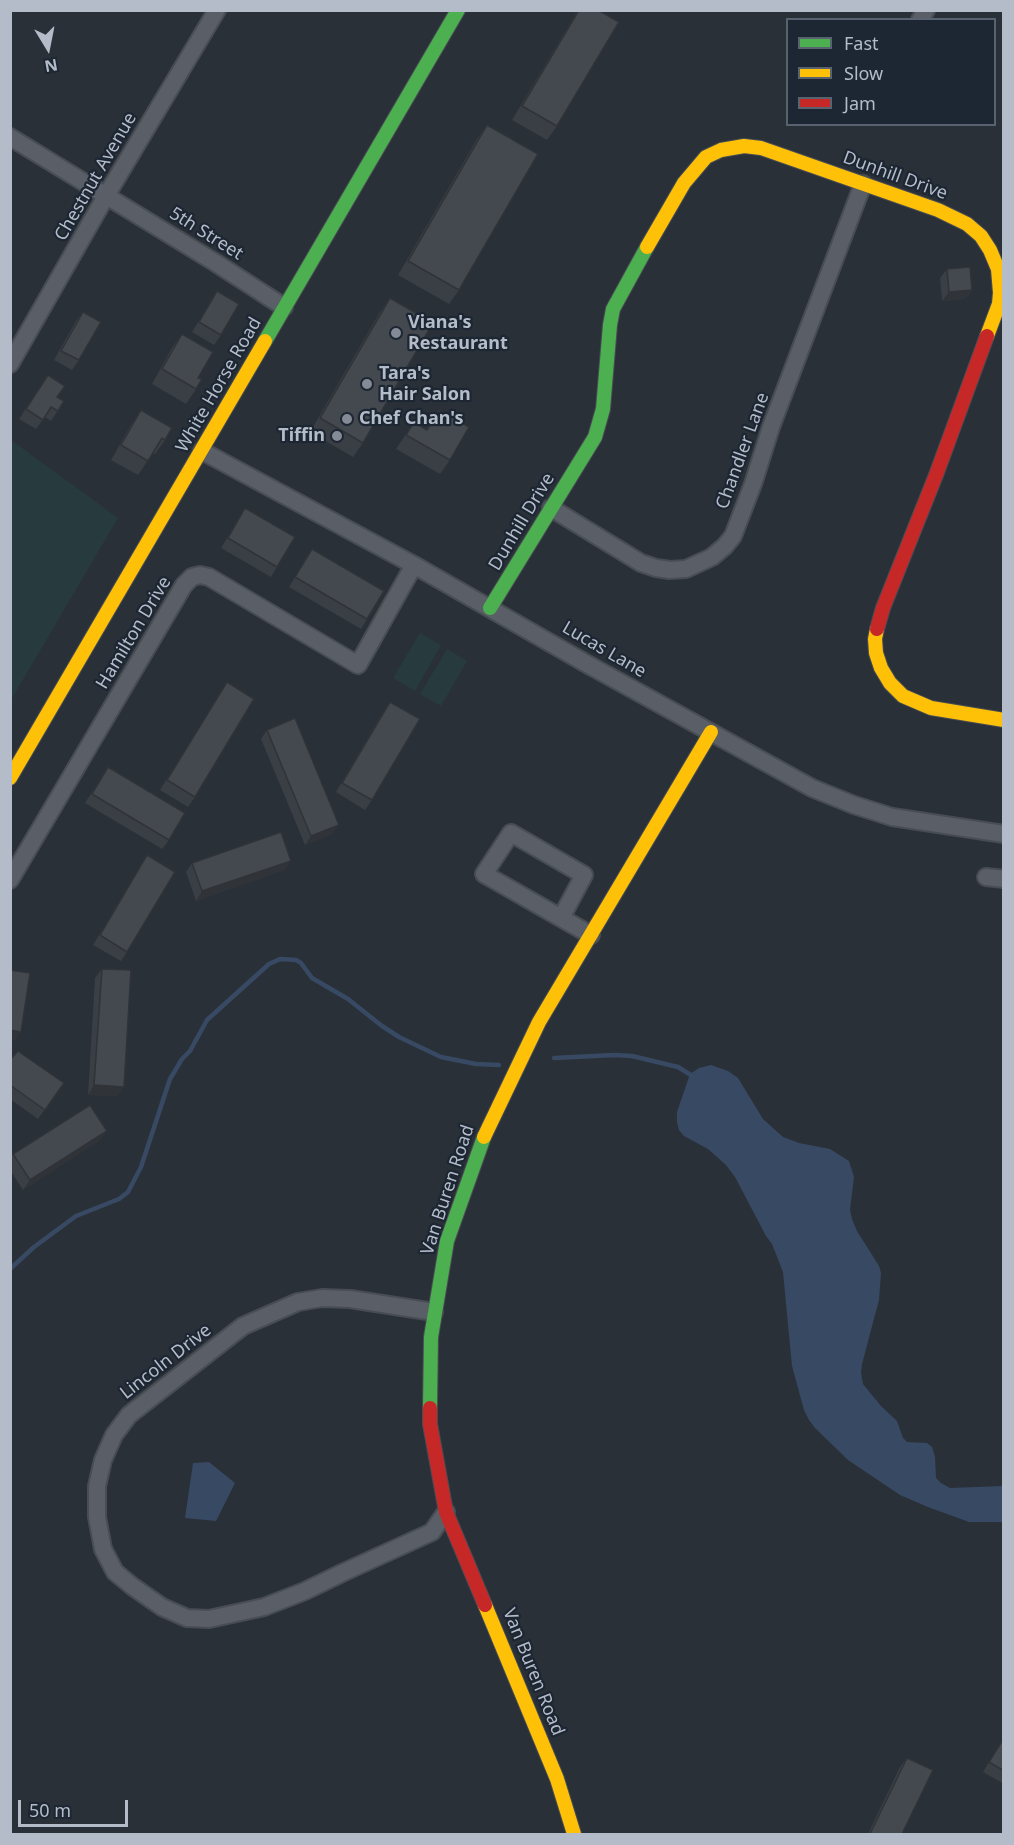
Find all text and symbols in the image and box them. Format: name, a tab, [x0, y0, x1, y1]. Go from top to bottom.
north arrow	[18, 18, 78, 78]
legend	[786, 18, 996, 126]
text: Fast	[844, 31, 879, 55]
text: N	[43, 54, 59, 78]
text: Slow	[844, 61, 883, 85]
text: Jam	[844, 91, 876, 115]
street label: Chestnut Avenue	[51, 109, 141, 245]
street label: Dunhill Drive	[840, 147, 950, 205]
street label: 5th Street	[165, 203, 247, 265]
place label: Viana's Restaurant	[408, 312, 508, 354]
street label: White Horse Road	[172, 314, 266, 456]
marker: Viana's Restaurant	[389, 326, 403, 340]
place label: Tara's Hair Salon	[379, 363, 471, 406]
marker: Tara's Hair Salon	[360, 377, 374, 391]
street label: Chandler Lane	[712, 390, 774, 512]
place label: Chef Chan's	[359, 408, 463, 430]
marker: Chef Chan's	[340, 412, 354, 426]
place label: Tiffin	[278, 425, 325, 447]
marker: Tiffin	[330, 429, 344, 443]
street label: Dunhill Drive	[485, 469, 559, 575]
street label: Hamilton Drive	[92, 573, 176, 693]
street label: Lucas Lane	[558, 617, 650, 683]
street label: Van Buren Road	[417, 1122, 479, 1258]
street label: Lincoln Drive	[116, 1320, 216, 1404]
street label: Van Buren Road	[498, 1605, 568, 1739]
scale bar	[21, 1788, 130, 1826]
text: 50 m	[29, 1798, 71, 1822]

